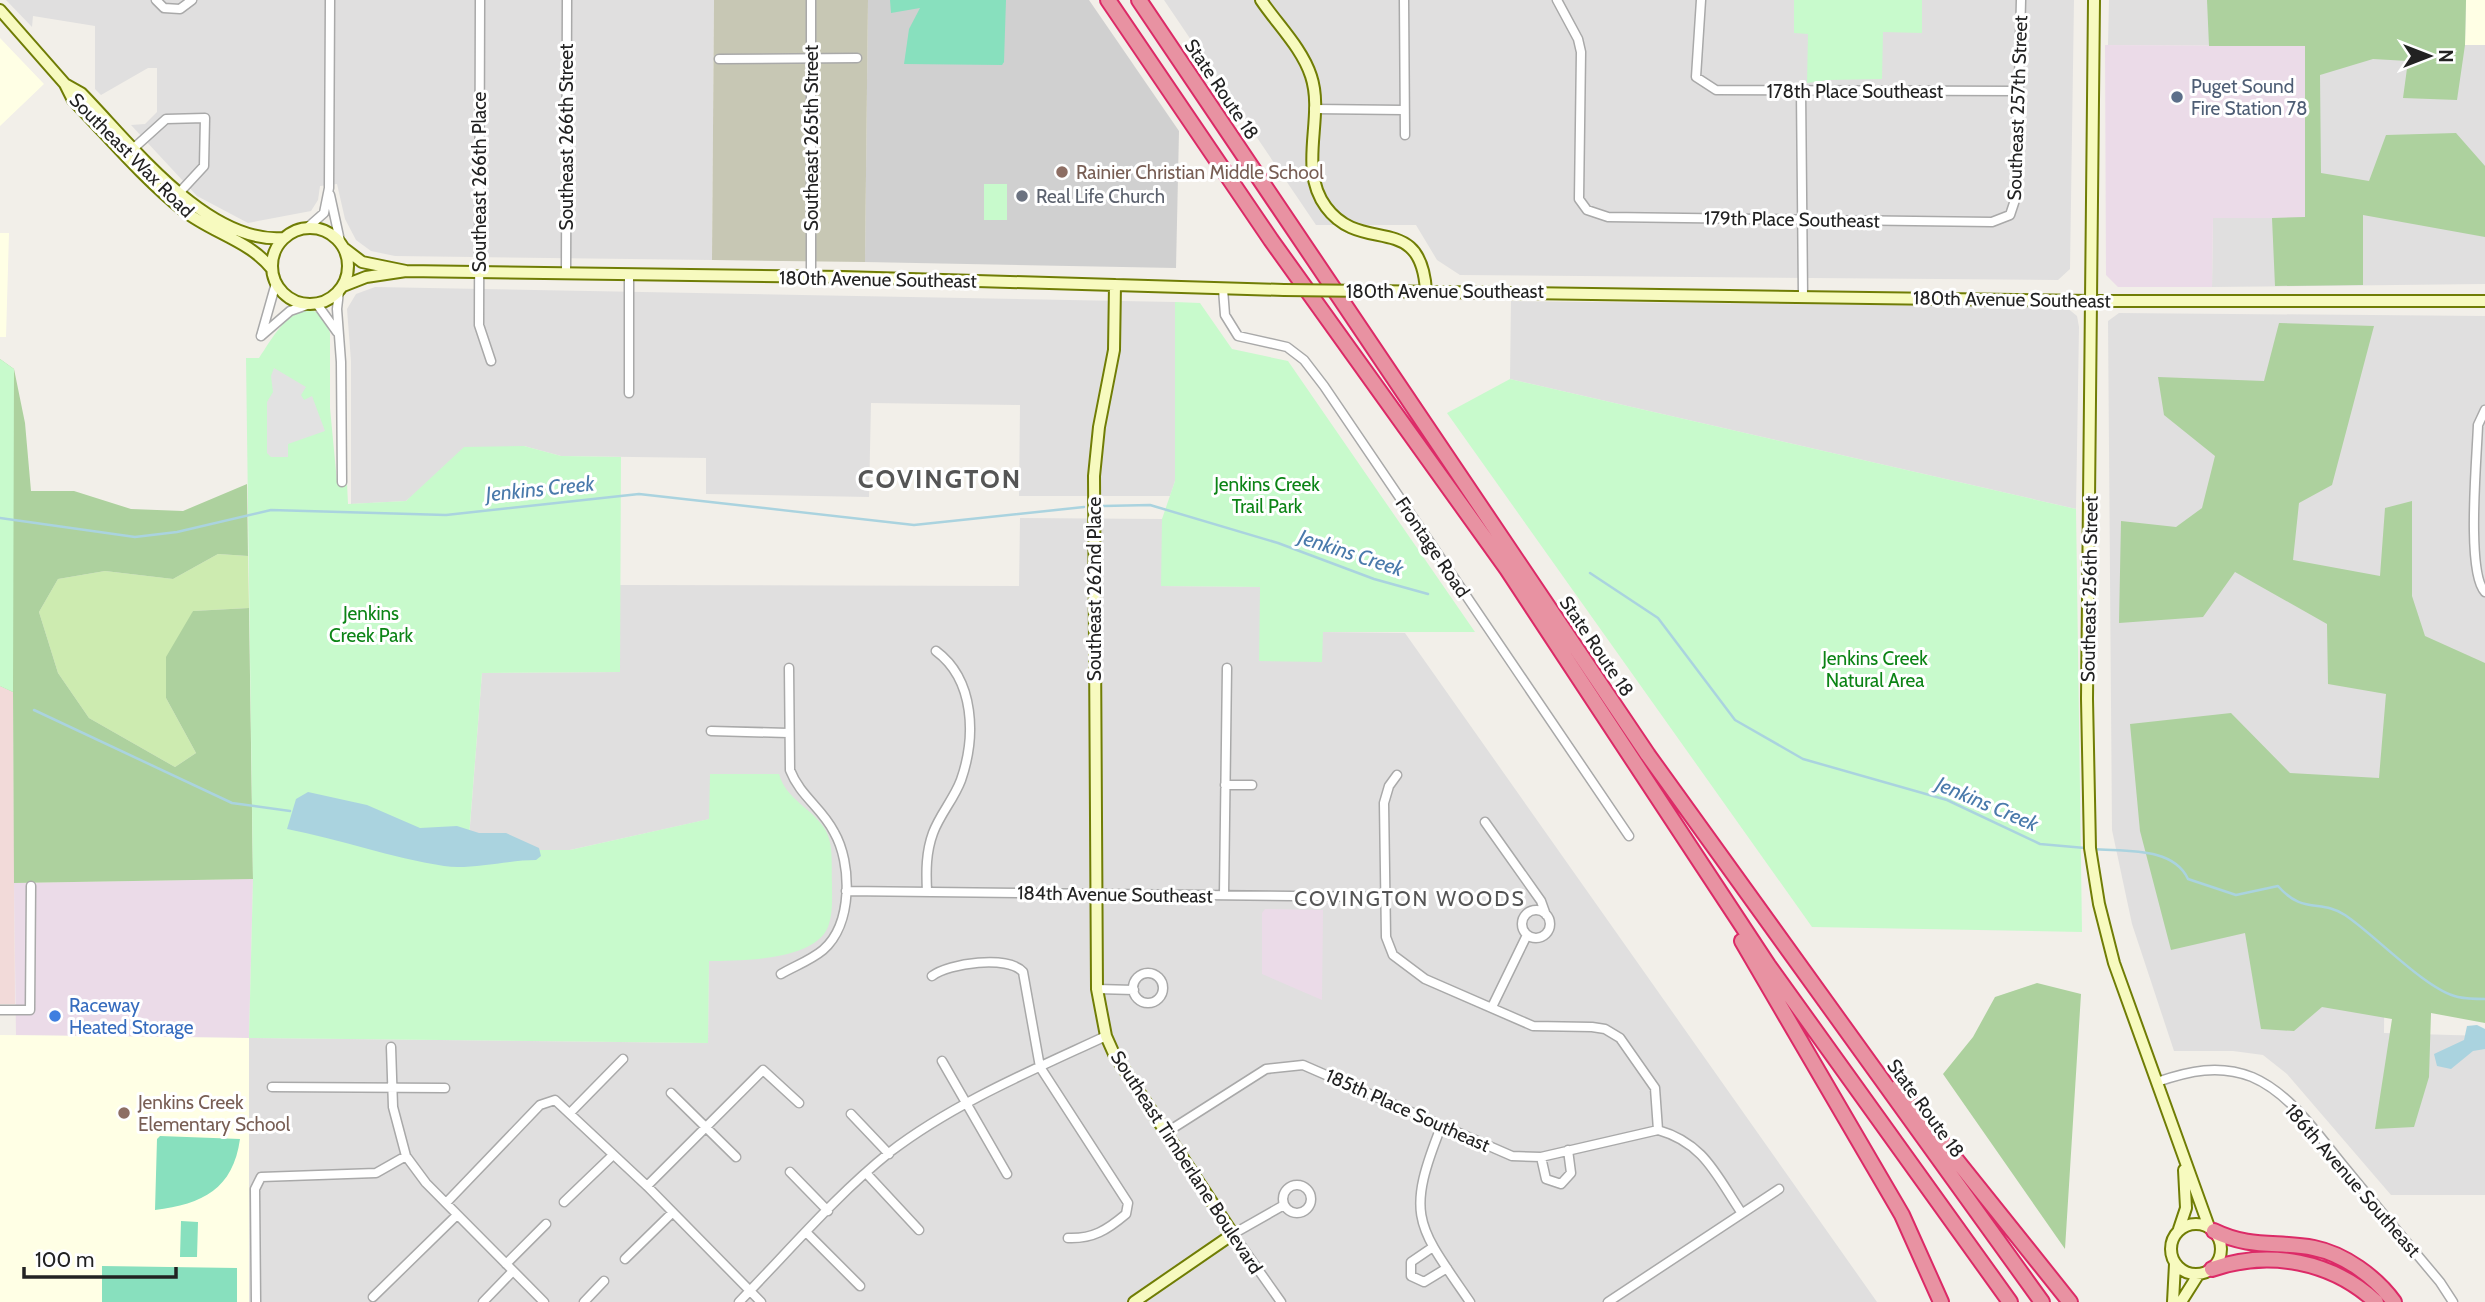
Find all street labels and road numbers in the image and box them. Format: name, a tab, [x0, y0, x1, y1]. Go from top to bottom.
street label: Southeast 257th Street	[2003, 14, 2032, 201]
street label: State Route 18	[1180, 35, 1264, 144]
street label: Southeast 266th Street	[555, 43, 578, 230]
street label: Southeast 265th Street	[800, 44, 823, 231]
street label: 178th Place Southeast	[1767, 80, 1944, 103]
street label: Southeast Wax Road	[65, 88, 199, 222]
street label: Southeast 266th Place	[468, 91, 491, 272]
street label: 179th Place Southeast	[1704, 206, 1881, 233]
street label: 180th Avenue Southeast	[779, 266, 978, 293]
street label: 180th Avenue Southeast	[1346, 280, 1544, 303]
street label: 180th Avenue Southeast	[1913, 286, 2112, 313]
street label: Frontage Road	[1391, 493, 1475, 602]
street label: Southeast 256th Street	[2076, 495, 2103, 682]
street label: Southeast 262nd Place	[1083, 497, 1106, 681]
street label: State Route 18	[1555, 592, 1639, 701]
street label: 184th Avenue Southeast	[1017, 881, 1214, 908]
street label: Southeast Timberlane Boulevard	[1106, 1046, 1267, 1278]
street label: State Route 18	[1882, 1055, 1969, 1162]
street label: 185th Place Southeast	[1322, 1064, 1494, 1157]
street label: 186th Avenue Southeast	[2280, 1099, 2426, 1262]

